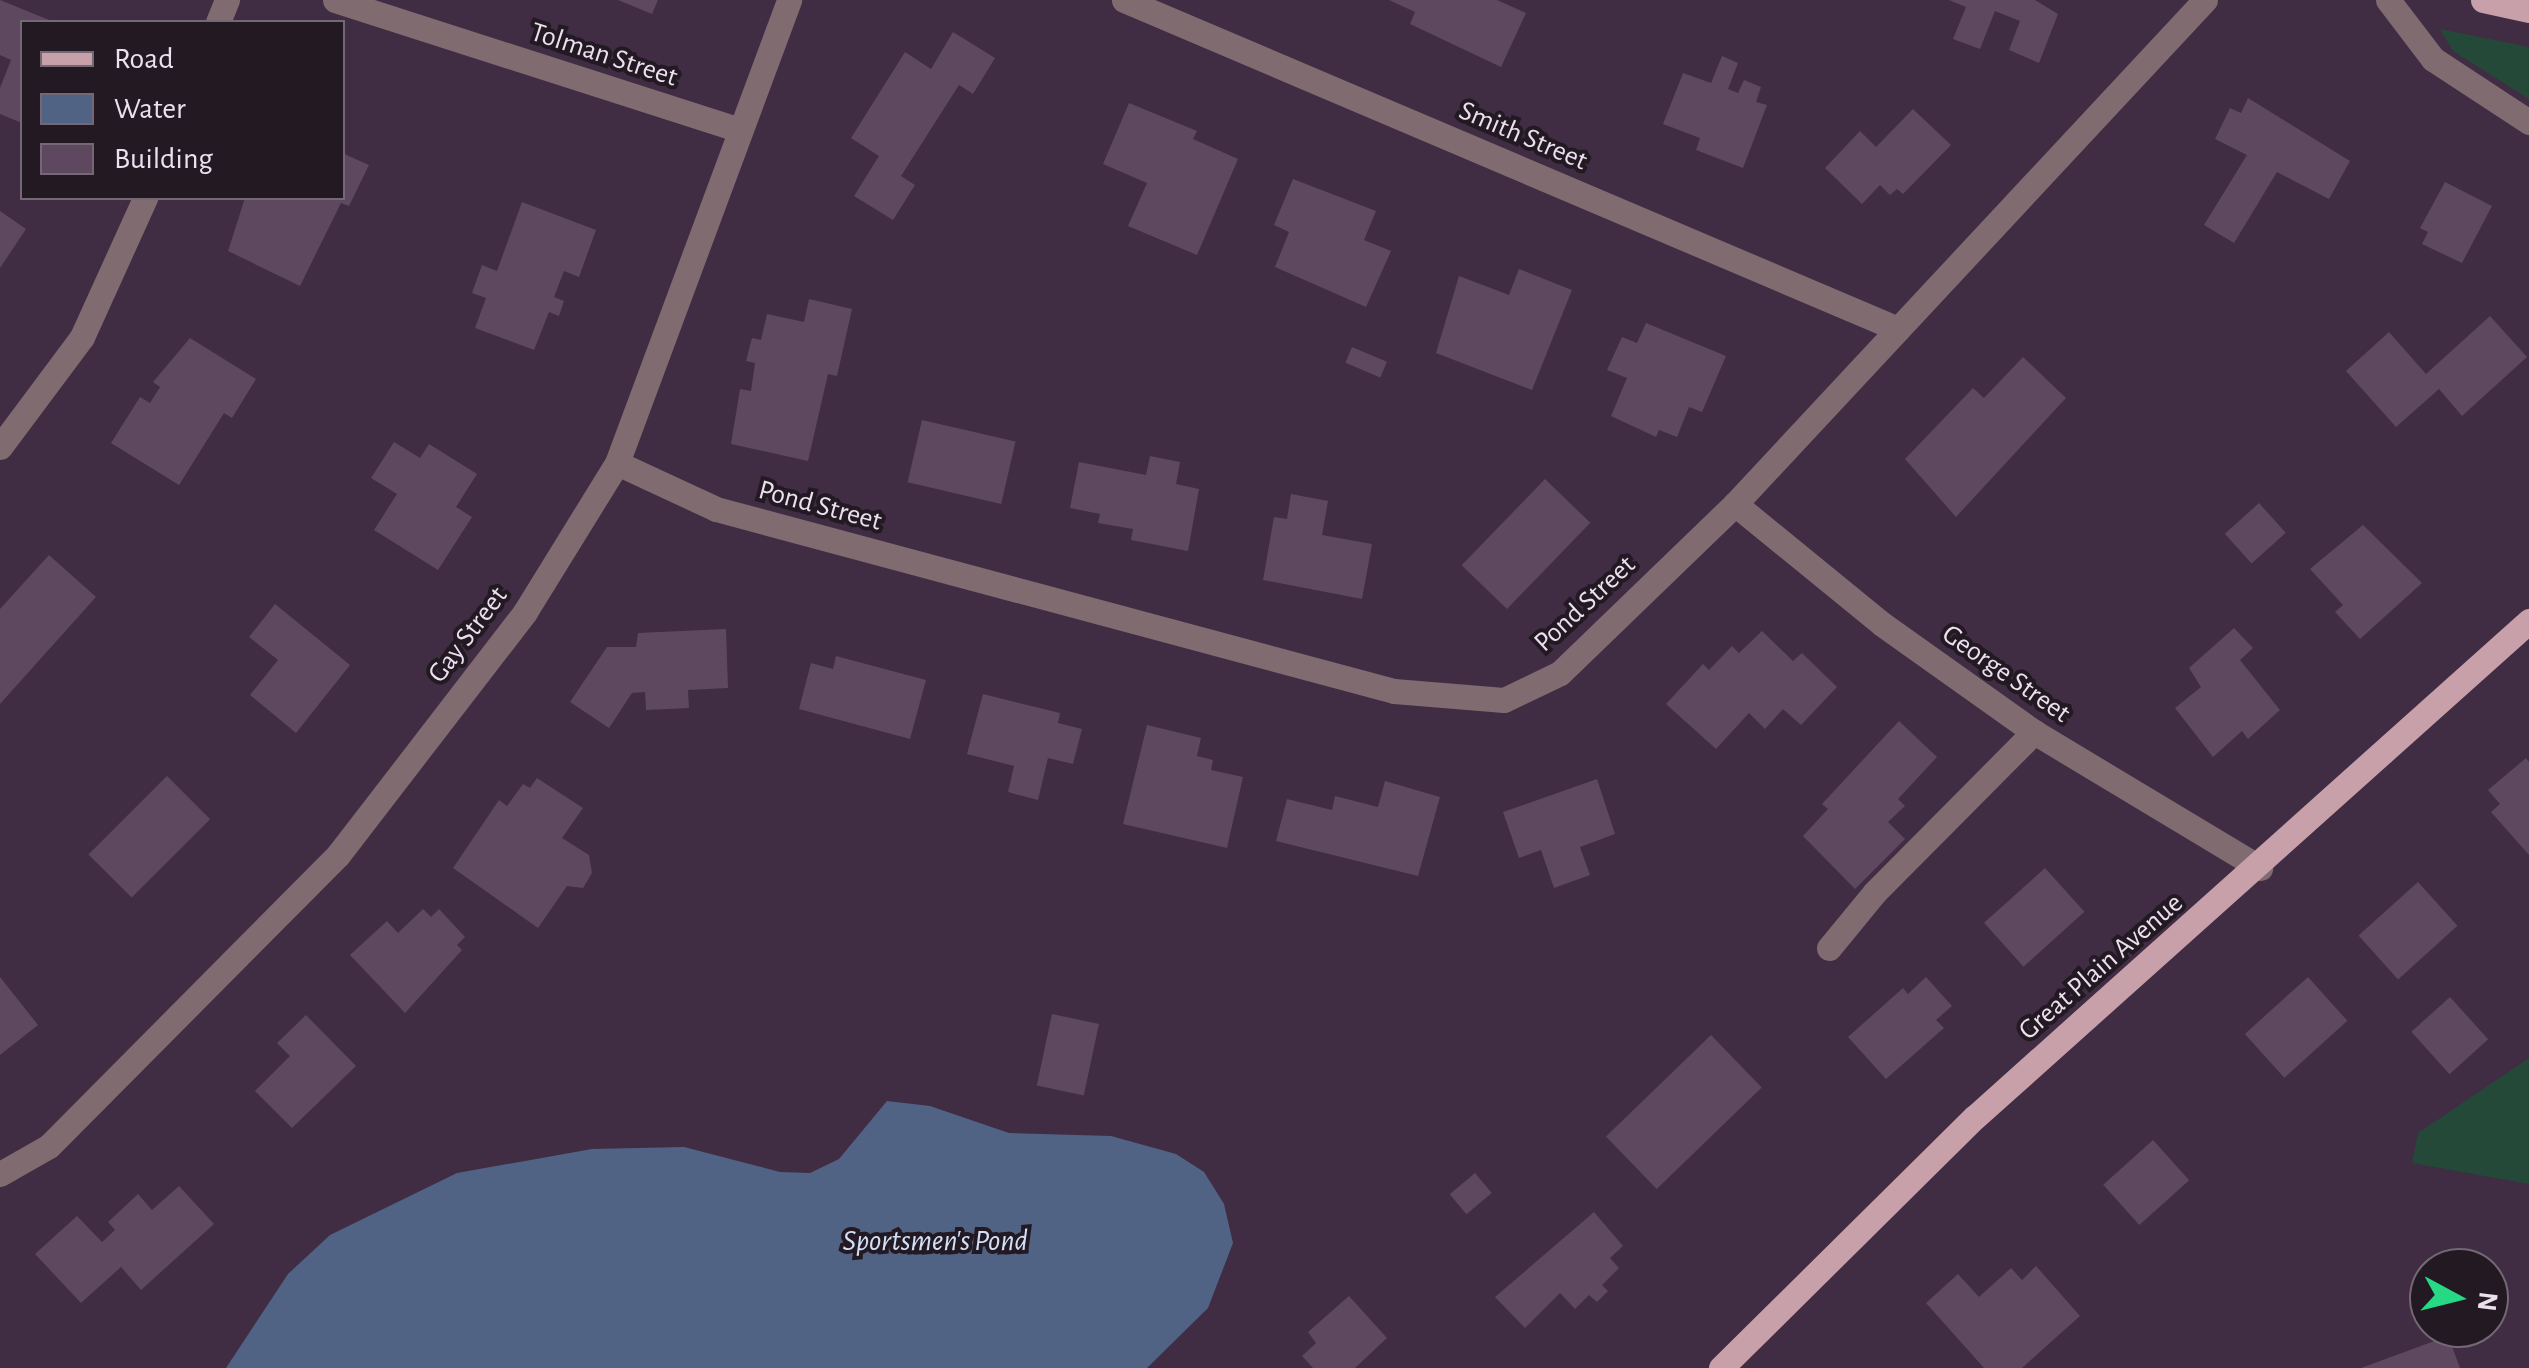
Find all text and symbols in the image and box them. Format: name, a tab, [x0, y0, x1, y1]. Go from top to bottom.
street label: Tolman Street	[526, 15, 682, 95]
legend	[20, 20, 345, 200]
text: Road	[114, 44, 174, 74]
text: Water	[114, 94, 186, 124]
street label: Smith Street	[1454, 94, 1592, 178]
text: Building	[114, 144, 213, 174]
street label: Pond Street	[755, 473, 885, 539]
street label: Pond Street	[1527, 549, 1643, 659]
street label: Gay Street	[421, 580, 515, 690]
street label: George Street	[1935, 618, 2077, 730]
street label: Great Plain Avenue	[2012, 887, 2190, 1047]
water label: Sportsmen's Pond	[842, 1223, 1028, 1259]
north arrow	[2409, 1248, 2509, 1348]
text: N	[2472, 1290, 2502, 1313]

